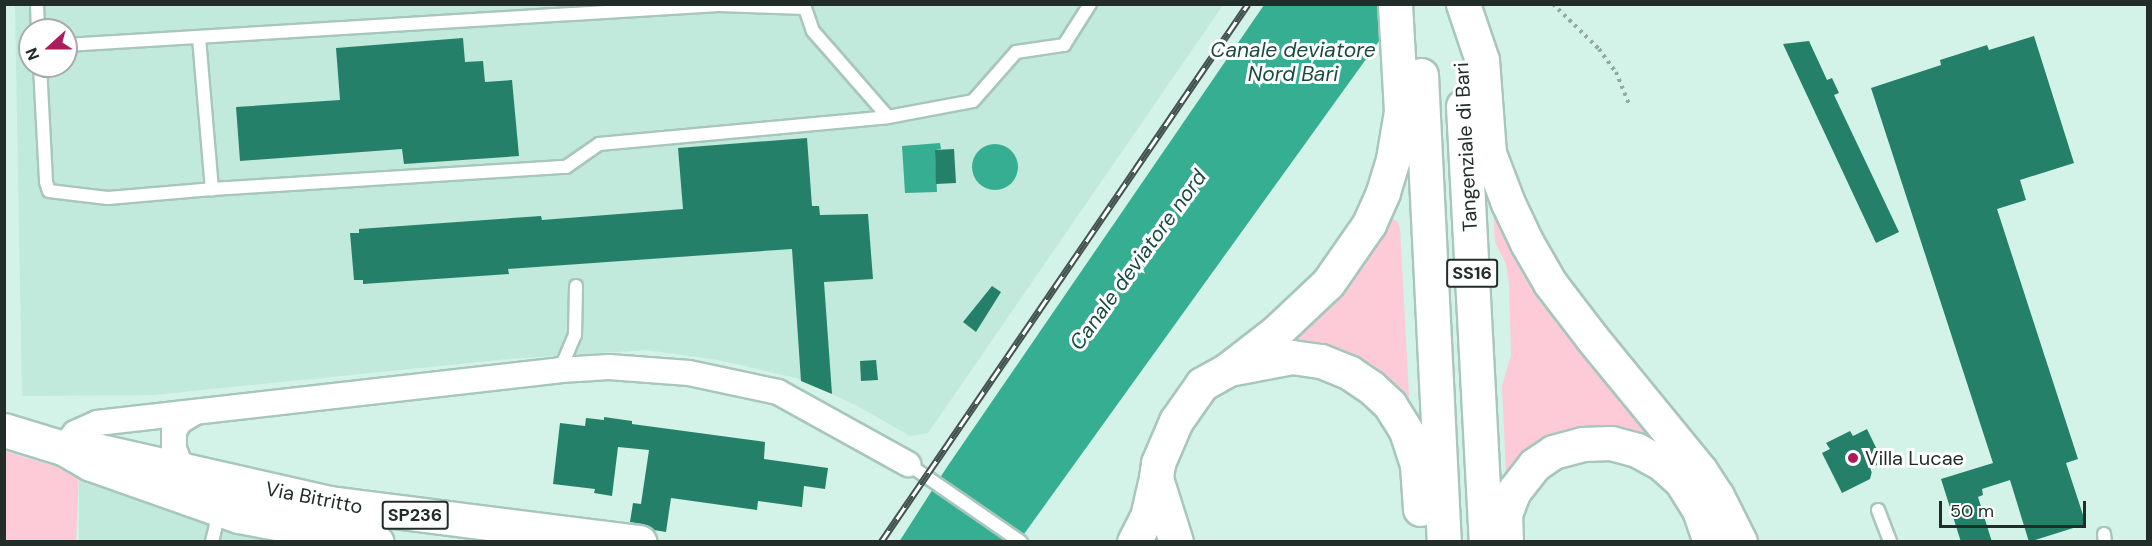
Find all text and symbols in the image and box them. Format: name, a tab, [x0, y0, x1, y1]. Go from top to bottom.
north arrow	[18, 18, 78, 78]
water label: Canale deviatore Nord Bari	[1210, 37, 1376, 87]
text: N	[21, 45, 44, 63]
street label: Tangenziale di Bari	[1450, 62, 1482, 232]
water label: Canale deviatore nord	[1064, 165, 1212, 355]
road number: SS16	[1445, 258, 1499, 288]
place label: Villa Lucae	[1865, 446, 1964, 470]
marker: Villa Lucae	[1846, 451, 1860, 465]
street label: Via Bitritto	[263, 477, 365, 519]
scale bar	[1942, 489, 2089, 527]
text: 50 m	[1950, 499, 1994, 523]
road number: SP236	[380, 500, 450, 530]

